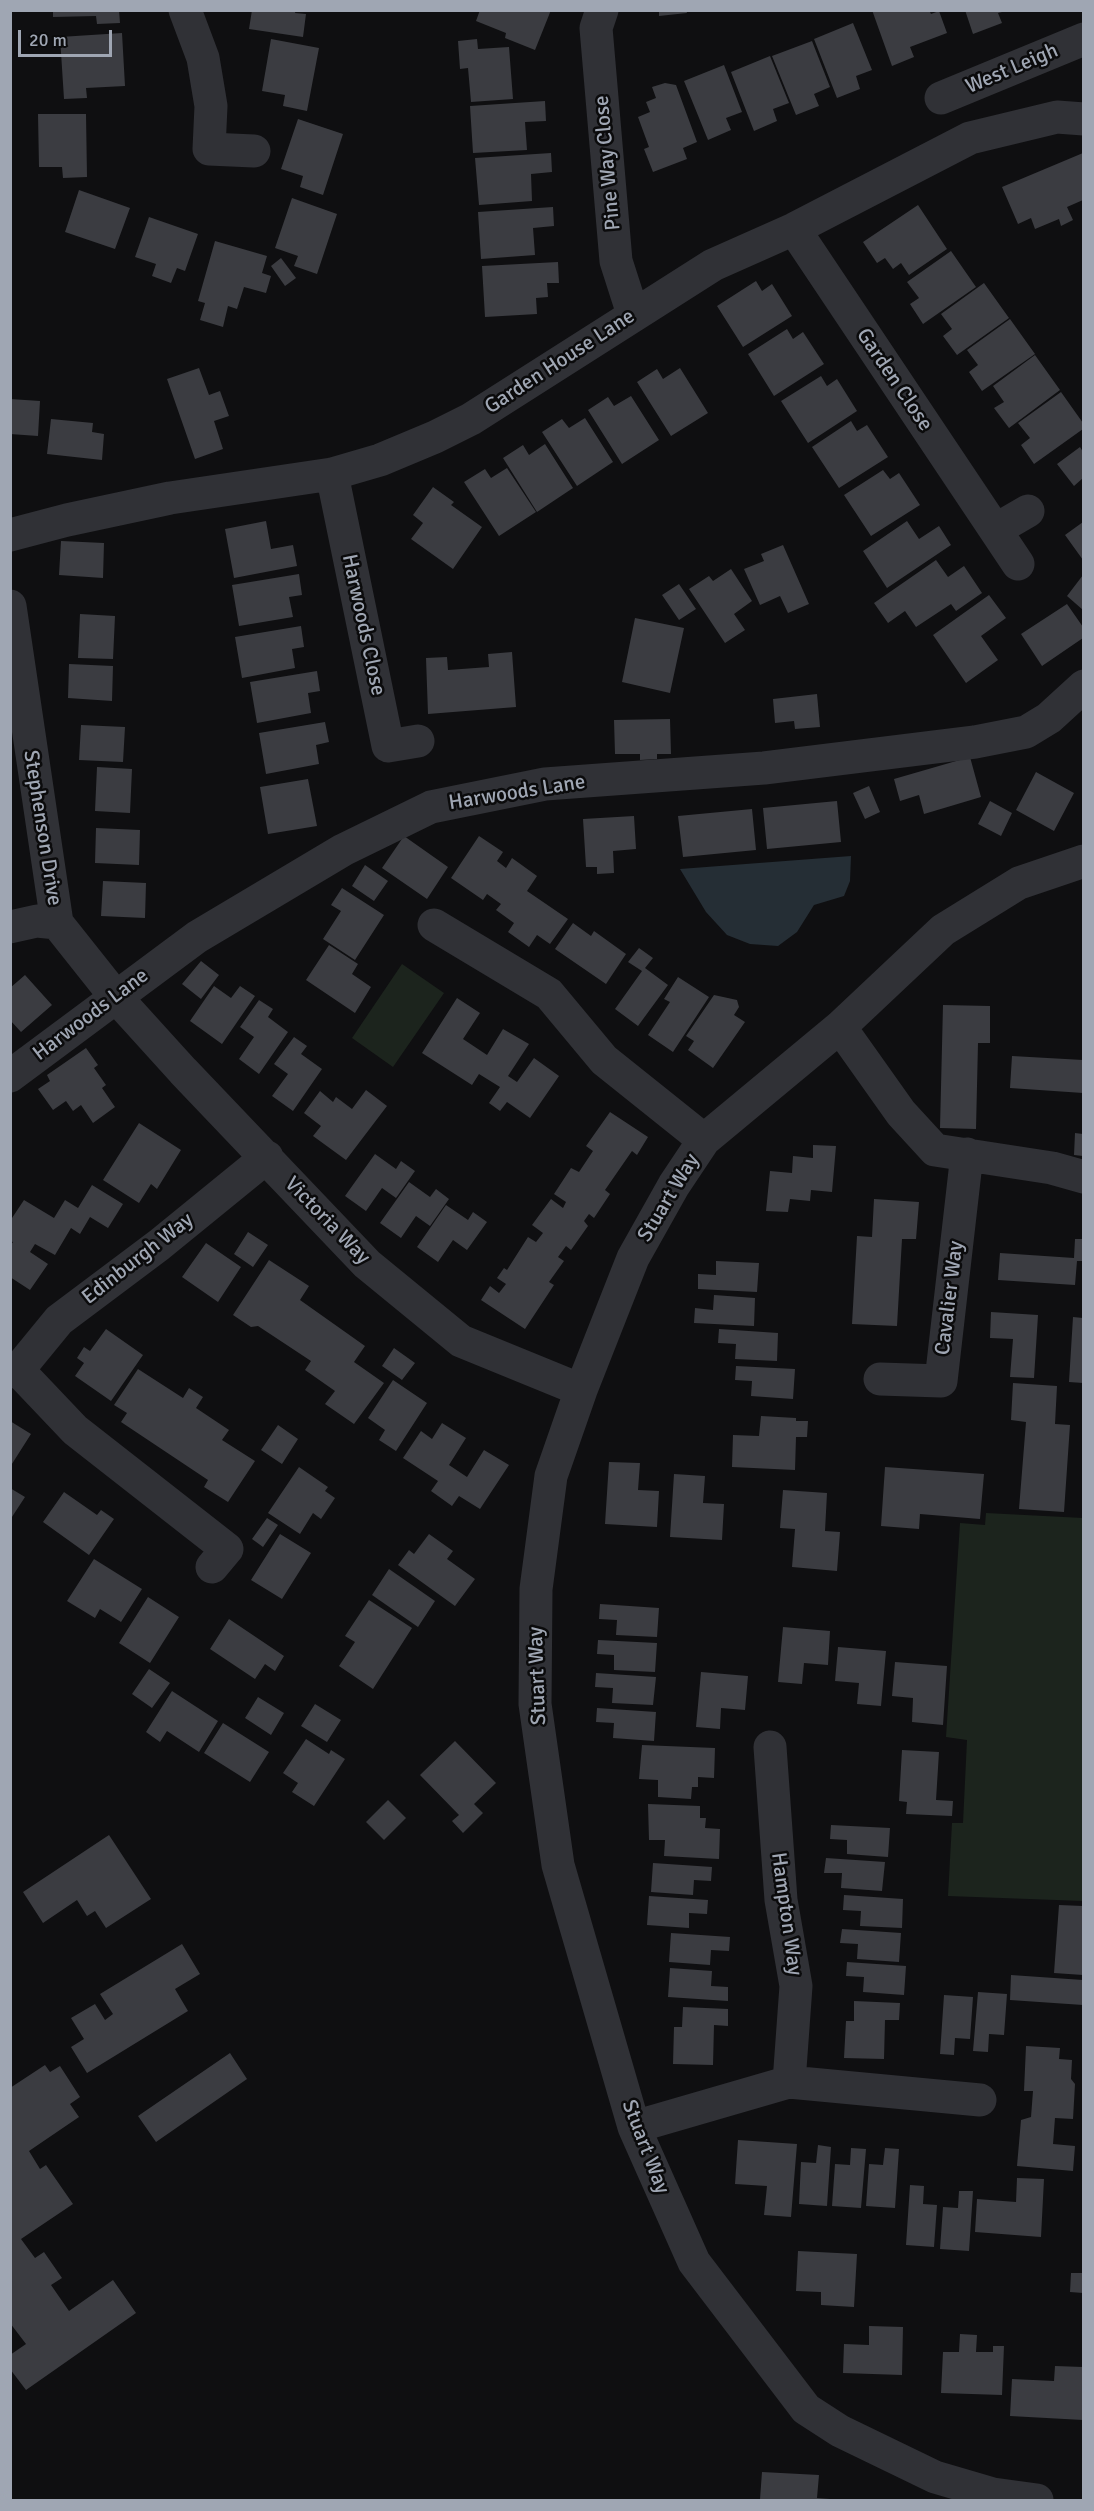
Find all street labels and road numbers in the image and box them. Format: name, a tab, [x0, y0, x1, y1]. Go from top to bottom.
street label: West Leigh	[962, 38, 1062, 100]
street label: Pine Way Close	[590, 94, 626, 232]
street label: Garden House Lane	[480, 304, 640, 420]
street label: Garden Close	[850, 324, 938, 436]
street label: Harwoods Close	[336, 552, 390, 698]
street label: Stephenson Drive	[17, 748, 67, 908]
street label: Harwoods Lane	[447, 770, 587, 816]
street label: Harwoods Lane	[28, 963, 154, 1067]
street label: Stuart Way	[633, 1149, 705, 1247]
street label: Victoria Way	[279, 1172, 375, 1270]
street label: Edinburgh Way	[77, 1208, 199, 1310]
street label: Cavalier Way	[930, 1239, 970, 1357]
street label: Stuart Way	[524, 1626, 552, 1726]
street label: Hampton Way	[765, 1851, 807, 1977]
street label: Stuart Way	[616, 2096, 674, 2198]

